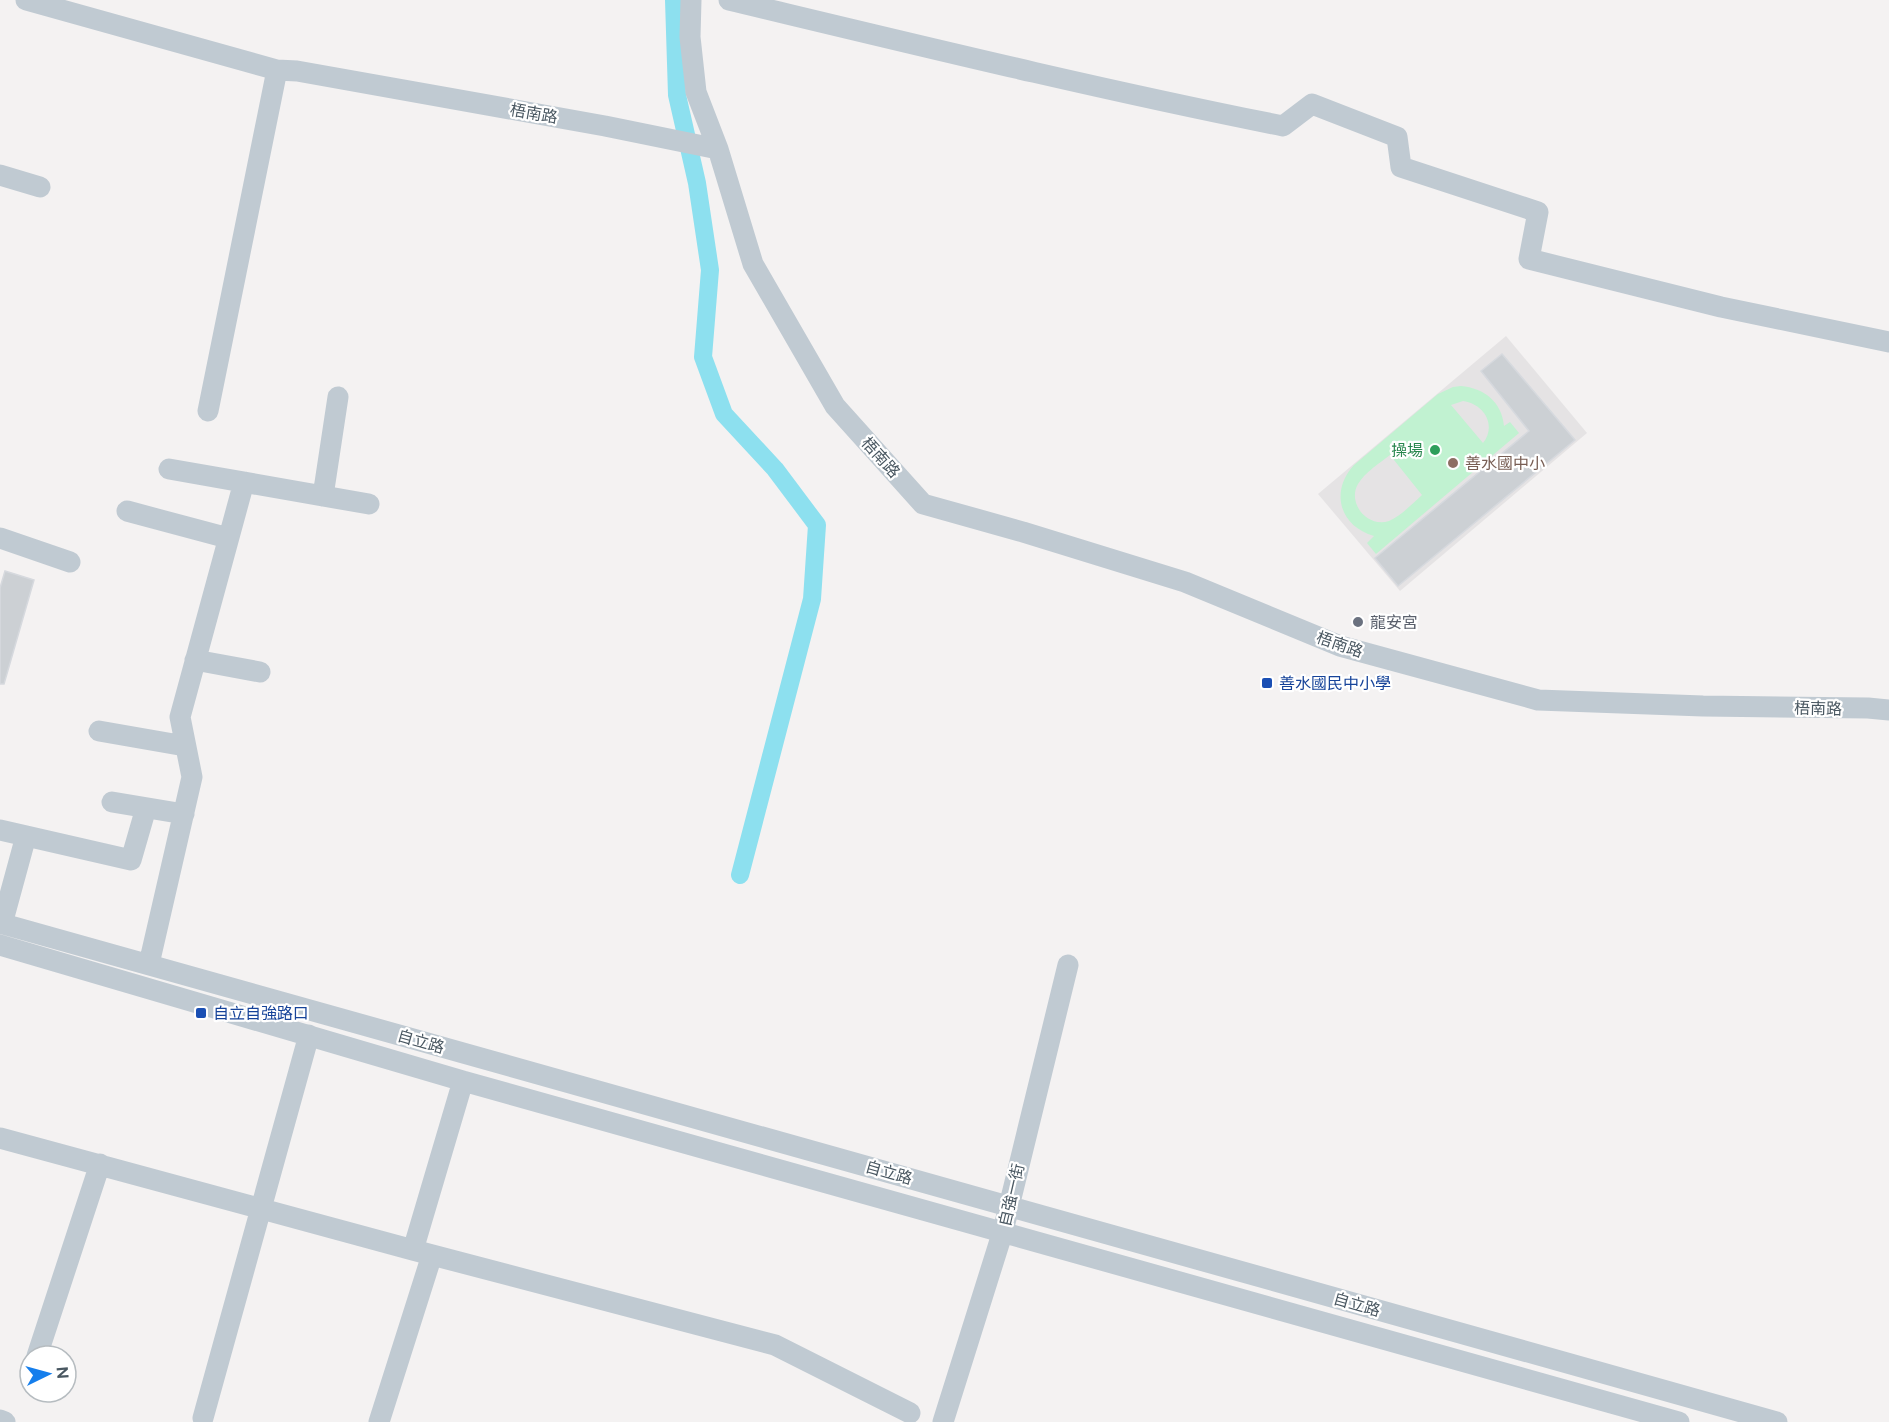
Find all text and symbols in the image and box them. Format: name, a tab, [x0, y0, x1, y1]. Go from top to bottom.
street label: 梧南路	[509, 100, 559, 127]
street label: 梧南路	[858, 433, 904, 482]
place label: 操場	[1391, 441, 1423, 460]
marker: 操場	[1428, 443, 1442, 457]
place label: 善水國中小	[1465, 454, 1545, 473]
marker: 善水國中小	[1446, 456, 1460, 470]
place label: 龍安宮	[1370, 613, 1418, 632]
marker: 龍安宮	[1351, 615, 1365, 629]
street label: 梧南路	[1314, 628, 1366, 661]
place label: 善水國民中小學	[1279, 674, 1391, 693]
marker: 善水國民中小學	[1260, 676, 1274, 690]
street label: 梧南路	[1794, 699, 1842, 718]
place label: 自立自強路口	[213, 1004, 309, 1023]
marker: 自立自強路口	[194, 1006, 208, 1020]
street label: 自立路	[395, 1026, 447, 1057]
street label: 自立路	[863, 1157, 915, 1188]
street label: 自強一街	[995, 1162, 1028, 1228]
street label: 自立路	[1331, 1289, 1383, 1320]
north arrow	[18, 1344, 78, 1404]
text: N	[52, 1366, 72, 1380]

